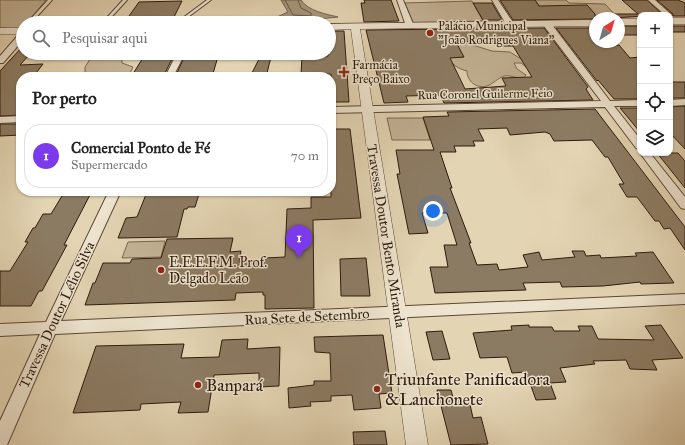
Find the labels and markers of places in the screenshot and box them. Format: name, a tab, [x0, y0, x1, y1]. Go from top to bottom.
place label: Palácio Municipal "João Rodrigues Viana"	[438, 19, 555, 48]
marker: Palácio Municipal "João Rodrigues Viana"	[425, 28, 435, 38]
place label: Farmácia Preço Baixo	[352, 58, 410, 86]
marker: Farmácia Preço Baixo	[339, 67, 349, 77]
pin: 1	[286, 225, 312, 258]
place label: E.E.E.F.M. Prof. Delgado Leão	[169, 254, 267, 287]
marker: E.E.E.F.M. Prof. Delgado Leão	[156, 265, 166, 275]
place label: Triunfante Panificadora &Lanchonete	[385, 369, 550, 410]
place label: Banpará	[206, 375, 264, 396]
marker: Banpará	[193, 380, 203, 390]
marker: Triunfante Panificadora &Lanchonete	[372, 384, 382, 394]

